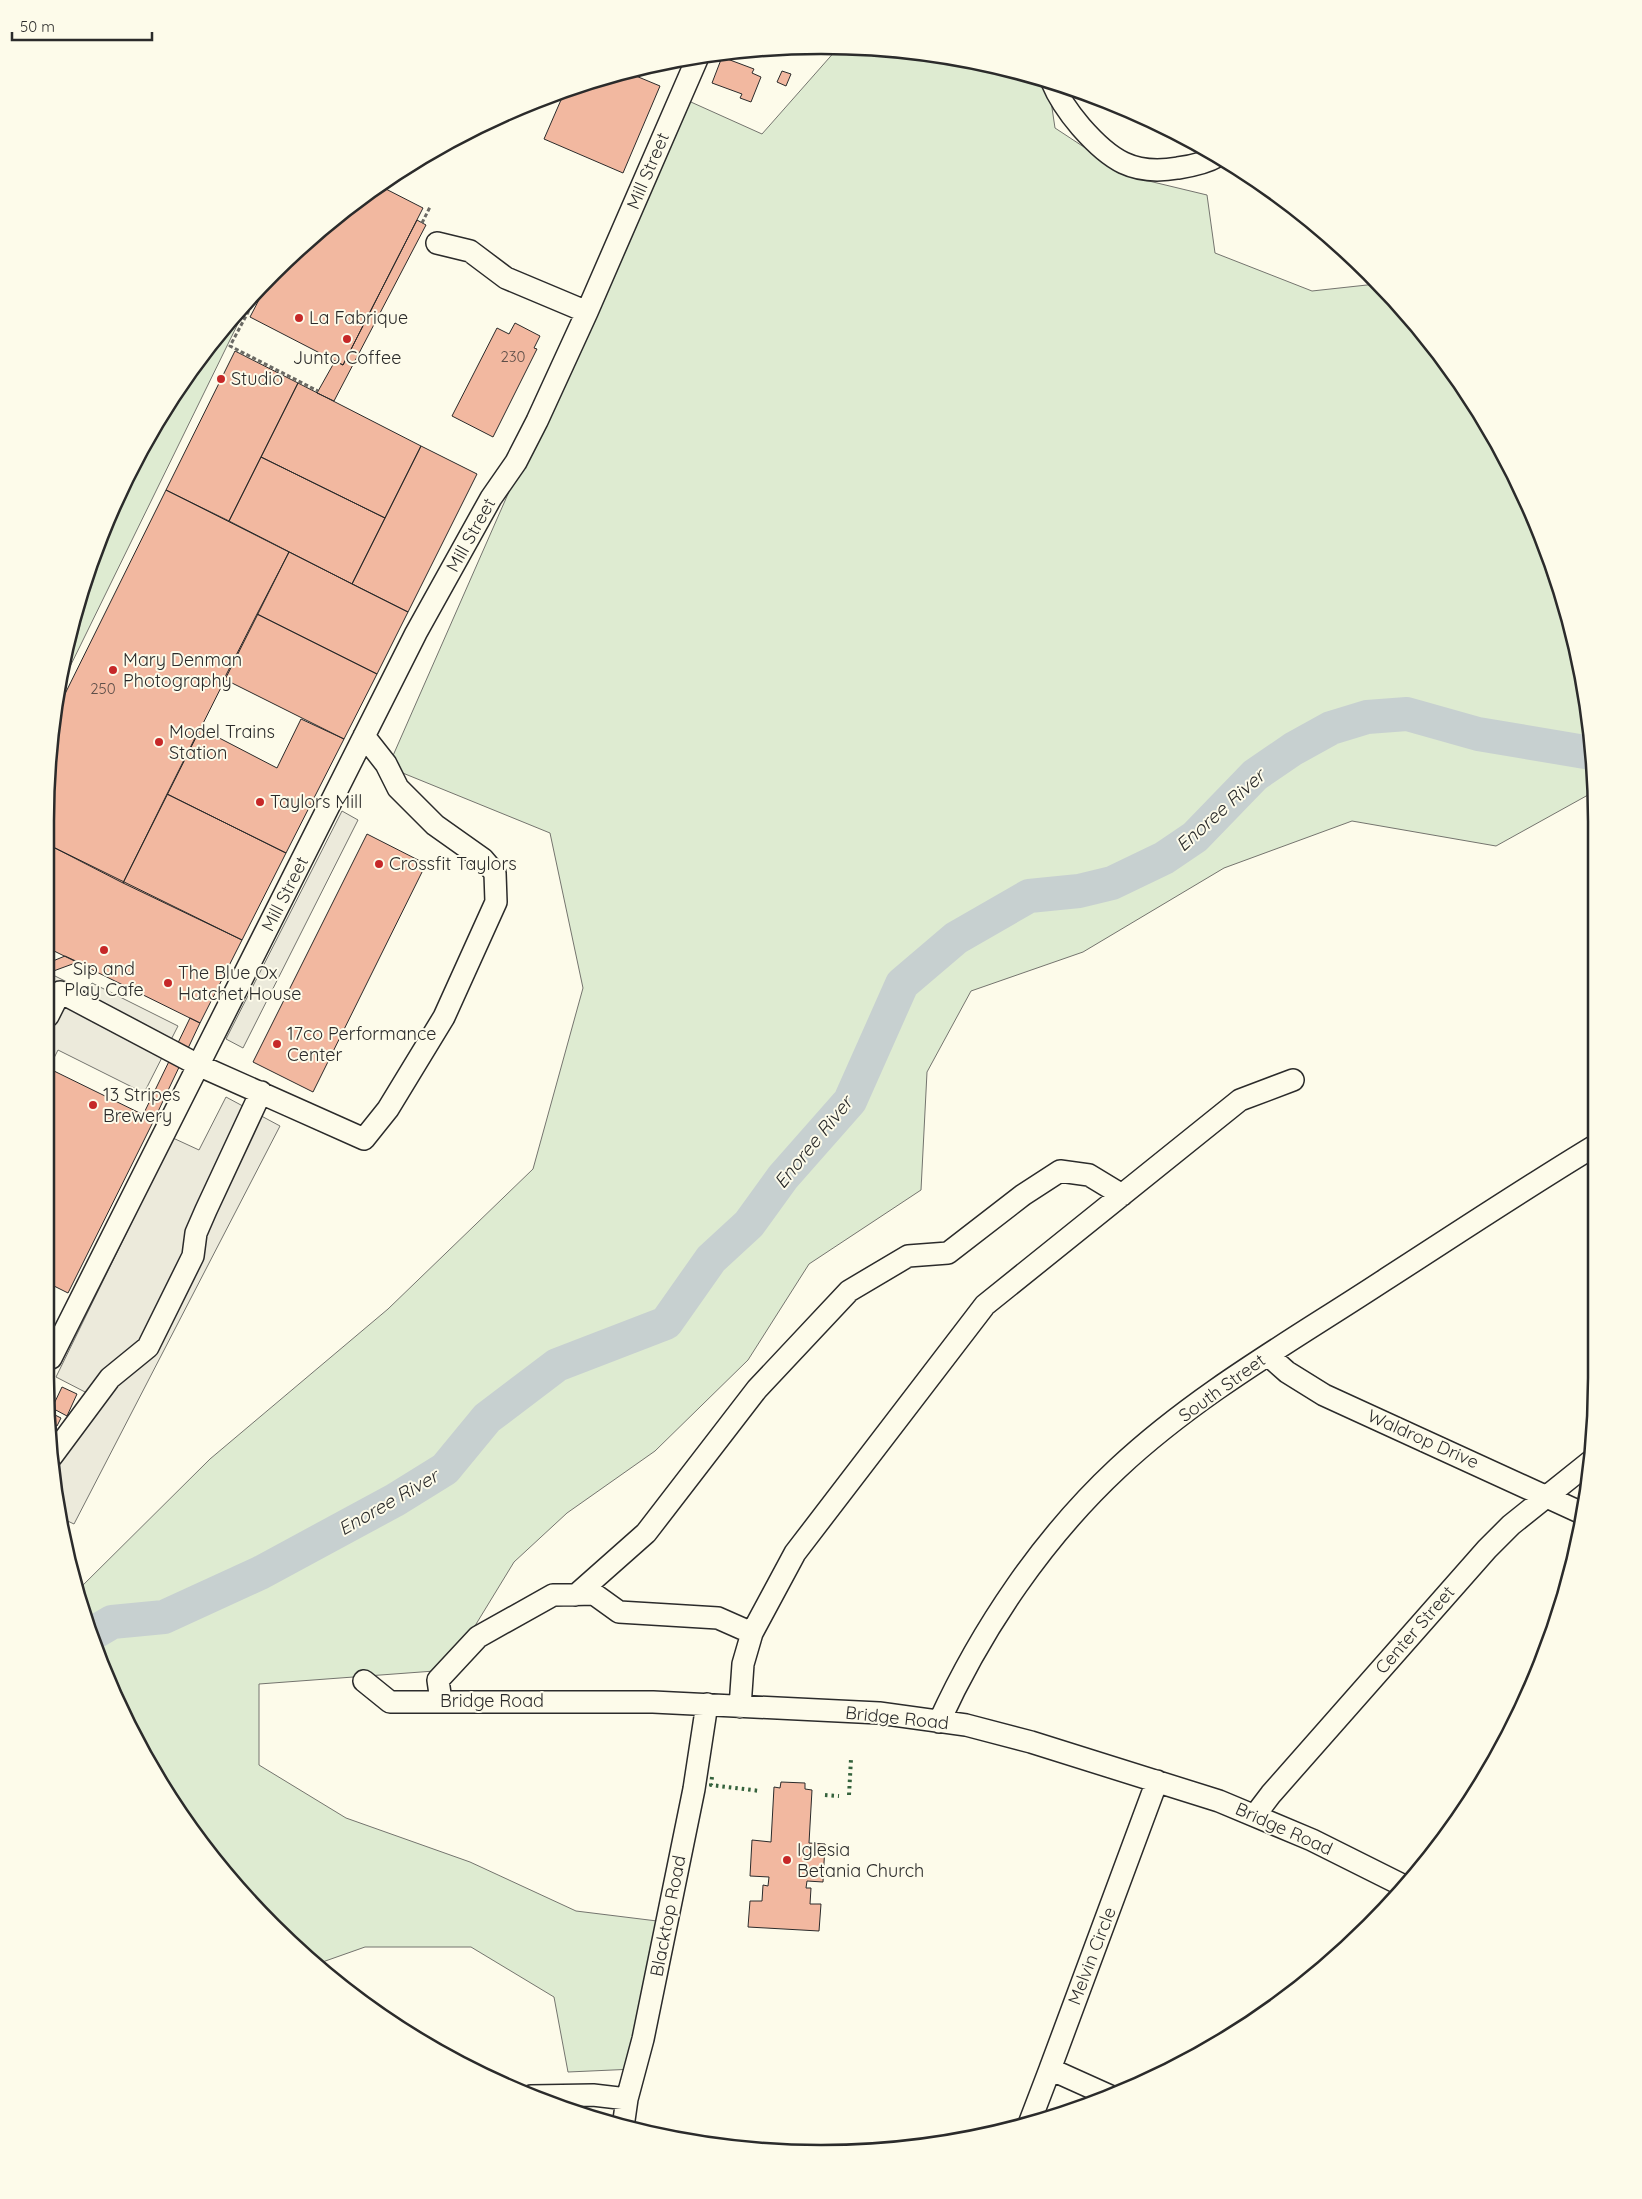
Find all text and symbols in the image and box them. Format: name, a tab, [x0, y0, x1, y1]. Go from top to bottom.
scale bar	[12, 10, 152, 42]
text: 50 m	[20, 17, 55, 36]
street label: Mill Street	[621, 129, 674, 213]
place label: La Fabrique	[309, 306, 408, 329]
marker: La Fabrique	[293, 312, 305, 324]
marker: Junto Coffee	[341, 333, 353, 345]
place label: Junto Coffee	[293, 346, 401, 369]
house number: 230	[500, 347, 526, 366]
place label: Studio	[231, 367, 283, 390]
marker: Studio	[215, 373, 227, 385]
street label: Mill Street	[441, 494, 500, 576]
place label: Mary Denman Photography	[123, 648, 242, 692]
marker: Mary Denman Photography	[107, 664, 119, 676]
house number: 250	[90, 679, 116, 698]
place label: Model Trains Station	[169, 720, 275, 764]
marker: Model Trains Station	[153, 736, 165, 748]
water label: Enoree River	[1170, 762, 1271, 856]
place label: Taylors Mill	[270, 790, 362, 813]
marker: Taylors Mill	[254, 796, 266, 808]
street label: Mill Street	[256, 852, 313, 935]
place label: Crossfit Taylors	[389, 852, 517, 875]
marker: Crossfit Taylors	[373, 858, 385, 870]
marker: Sip and Play Cafe	[98, 944, 110, 956]
place label: Sip and Play Cafe	[64, 957, 144, 1001]
place label: The Blue Ox Hatchet House	[178, 961, 301, 1005]
marker: The Blue Ox Hatchet House	[162, 977, 174, 989]
place label: 17co Performance Center	[287, 1022, 436, 1066]
marker: 17co Performance Center	[271, 1038, 283, 1050]
place label: 13 Stripes Brewery	[103, 1083, 181, 1127]
water label: Enoree River	[769, 1089, 859, 1193]
marker: 13 Stripes Brewery	[87, 1099, 99, 1111]
street label: South Street	[1174, 1348, 1270, 1427]
street label: Waldrop Drive	[1364, 1404, 1482, 1473]
water label: Enoree River	[334, 1462, 445, 1540]
street label: Center Street	[1370, 1581, 1459, 1679]
street label: Bridge Road	[440, 1689, 544, 1712]
street label: Bridge Road	[844, 1701, 950, 1734]
street label: Bridge Road	[1232, 1797, 1336, 1860]
place label: Iglesia Betania Church	[797, 1838, 924, 1882]
street label: Blacktop Road	[644, 1853, 691, 1978]
marker: Iglesia Betania Church	[781, 1854, 793, 1866]
street label: Melvin Circle	[1062, 1904, 1121, 2008]

